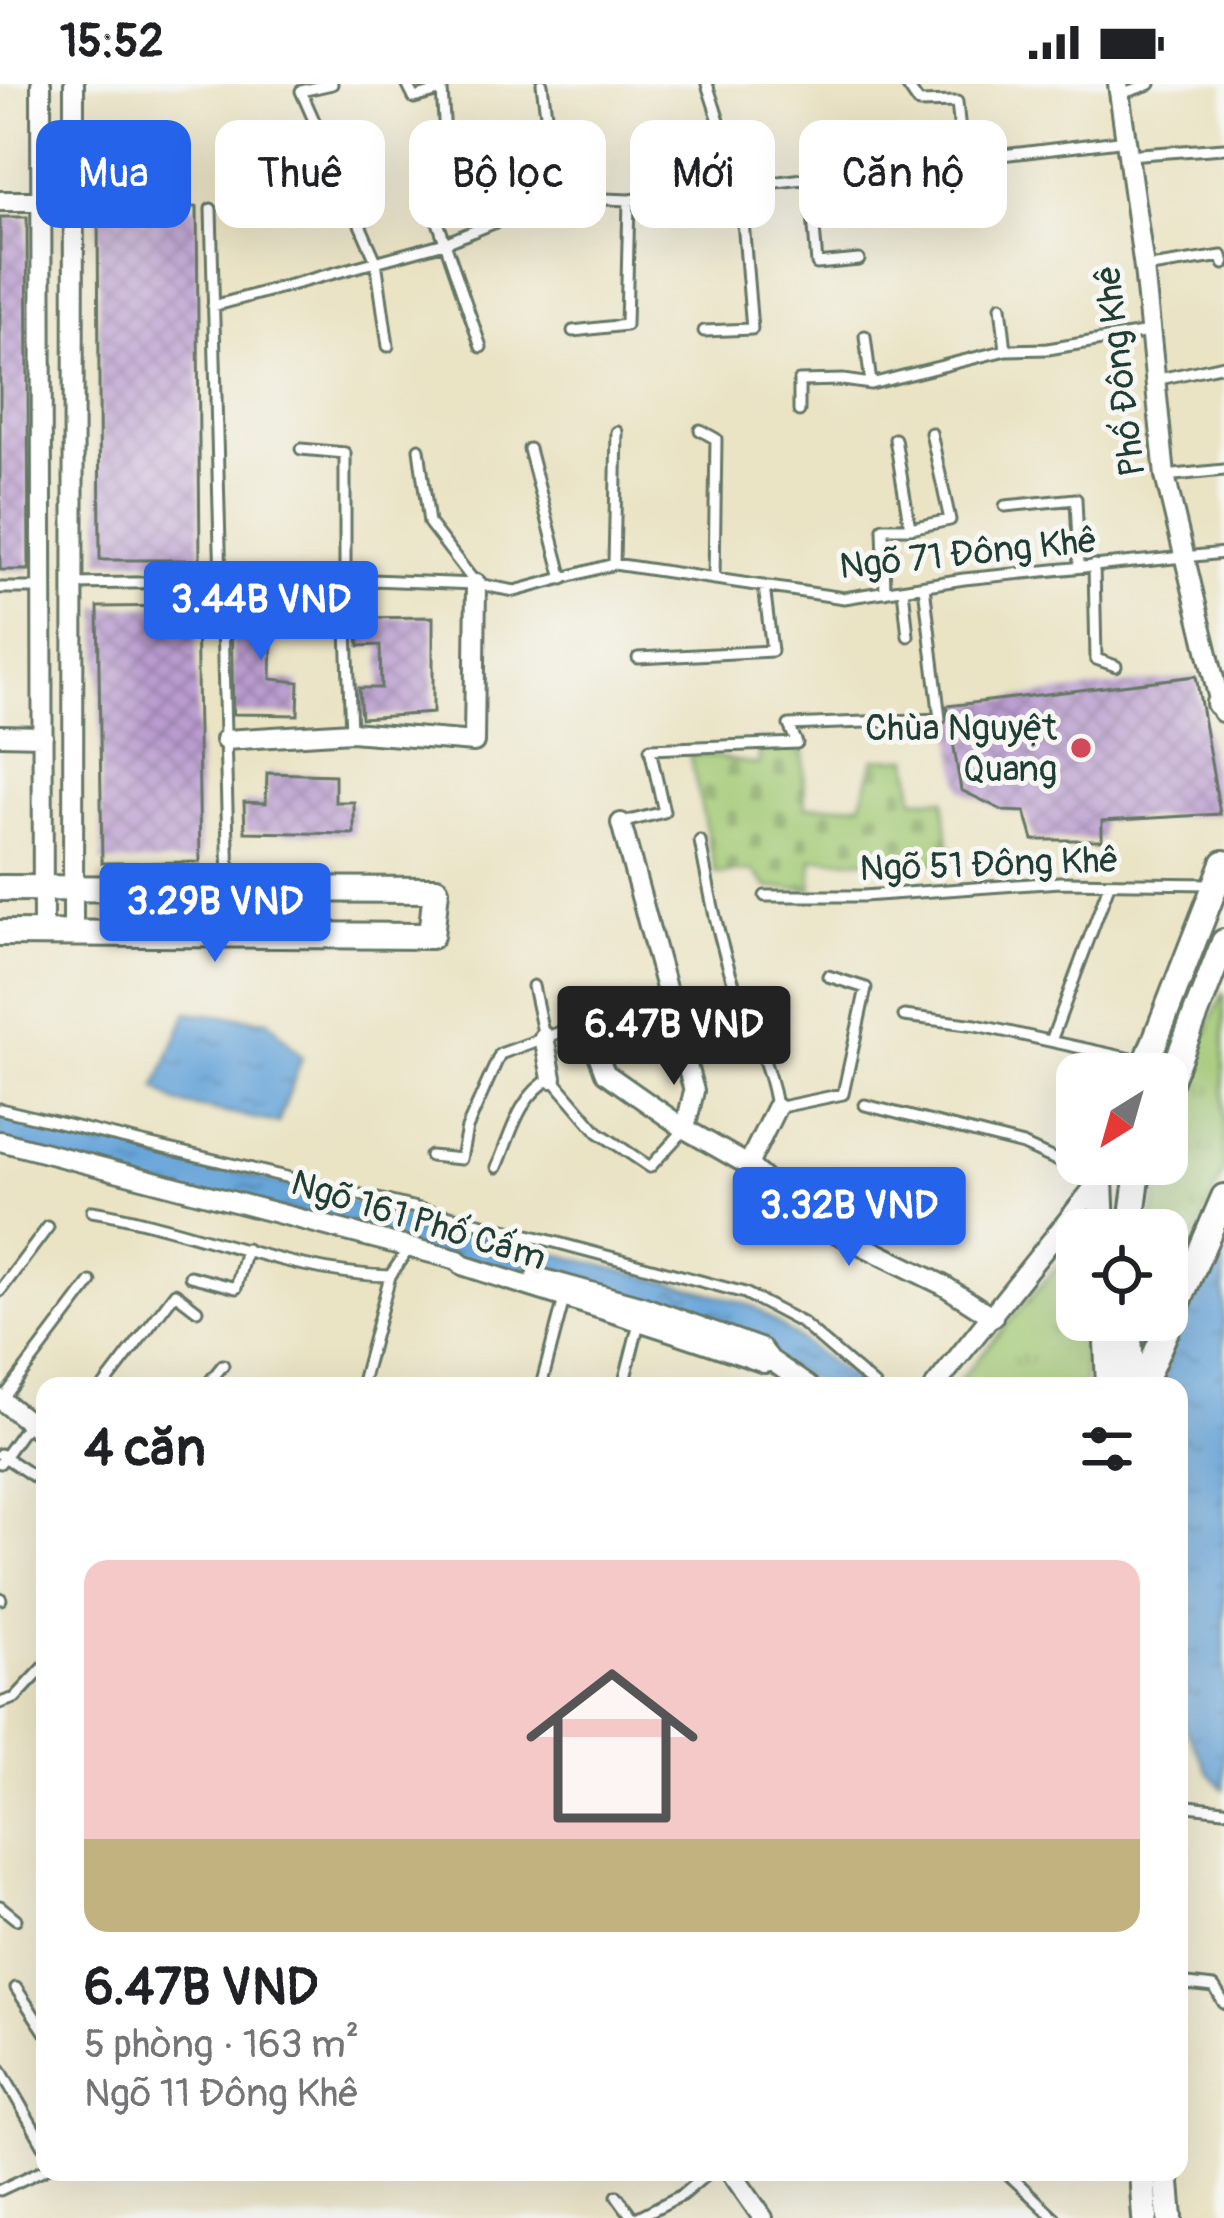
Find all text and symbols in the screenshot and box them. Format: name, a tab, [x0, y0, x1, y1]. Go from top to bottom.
text: 15:52	[60, 14, 164, 70]
chip: Mua	[36, 120, 191, 228]
chip: Thuê	[215, 120, 385, 228]
chip: Bộ lọc	[409, 120, 606, 228]
chip: Mới	[630, 120, 775, 228]
chip: Căn hộ	[799, 120, 1007, 228]
street label: Phố Đông Khê	[1085, 263, 1156, 479]
street label: Ngõ 71 Đông Khê	[837, 518, 1099, 589]
pin: 3.44B VND	[124, 561, 398, 663]
text: 3.44B VND	[171, 575, 351, 624]
place label: Chùa Nguyệt Quang	[865, 706, 1057, 792]
marker: Chùa Nguyệt Quang	[1068, 735, 1094, 761]
street label: Ngõ 51 Đông Khê	[859, 837, 1119, 892]
pin: 3.29B VND	[78, 863, 352, 965]
text: 3.29B VND	[127, 877, 303, 926]
pin: 6.47B VND	[537, 986, 811, 1088]
text: 6.47B VND	[584, 1000, 764, 1049]
north arrow	[1056, 1053, 1188, 1185]
map controls	[1056, 1053, 1188, 1341]
street label: Ngõ 161 Phố Cấm	[286, 1160, 551, 1281]
pin: 3.32B VND	[712, 1167, 986, 1269]
text: 3.32B VND	[760, 1181, 938, 1230]
button: locate	[1056, 1209, 1188, 1341]
icon: filters	[1074, 1416, 1140, 1482]
text: 4 căn	[84, 1417, 206, 1481]
icon: home	[504, 1638, 720, 1854]
text: 6.47B VND	[84, 1956, 318, 2020]
text: 5 phòng · 163 m²	[84, 2020, 359, 2069]
text: Ngõ 11 Đông Khê	[84, 2069, 359, 2118]

